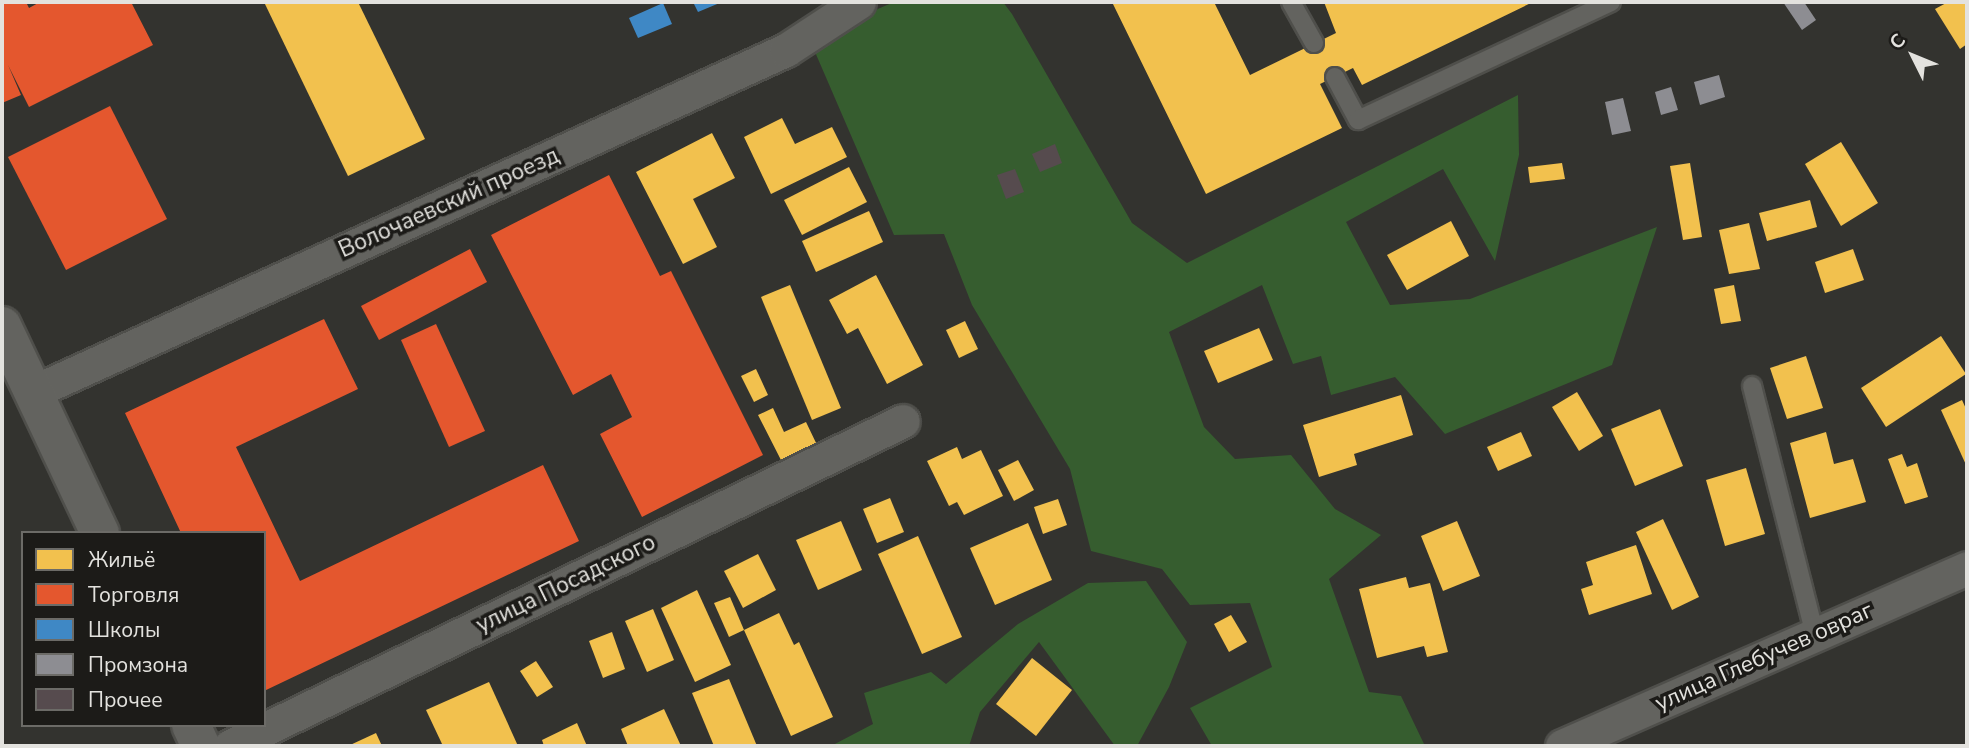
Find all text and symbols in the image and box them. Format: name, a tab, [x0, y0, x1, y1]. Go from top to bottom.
north arrow	[1878, 21, 1948, 91]
text: С	[1884, 28, 1912, 55]
street label: Волочаевский проезд	[335, 142, 563, 264]
street label: улица Посадского	[472, 529, 660, 639]
legend	[21, 531, 266, 727]
text: Жильё	[88, 546, 155, 574]
text: Торговля	[88, 581, 179, 609]
street label: улица Глебучев овраг	[1651, 597, 1877, 717]
text: Школы	[88, 616, 160, 644]
text: Промзона	[88, 651, 188, 679]
text: Прочее	[88, 686, 163, 714]

